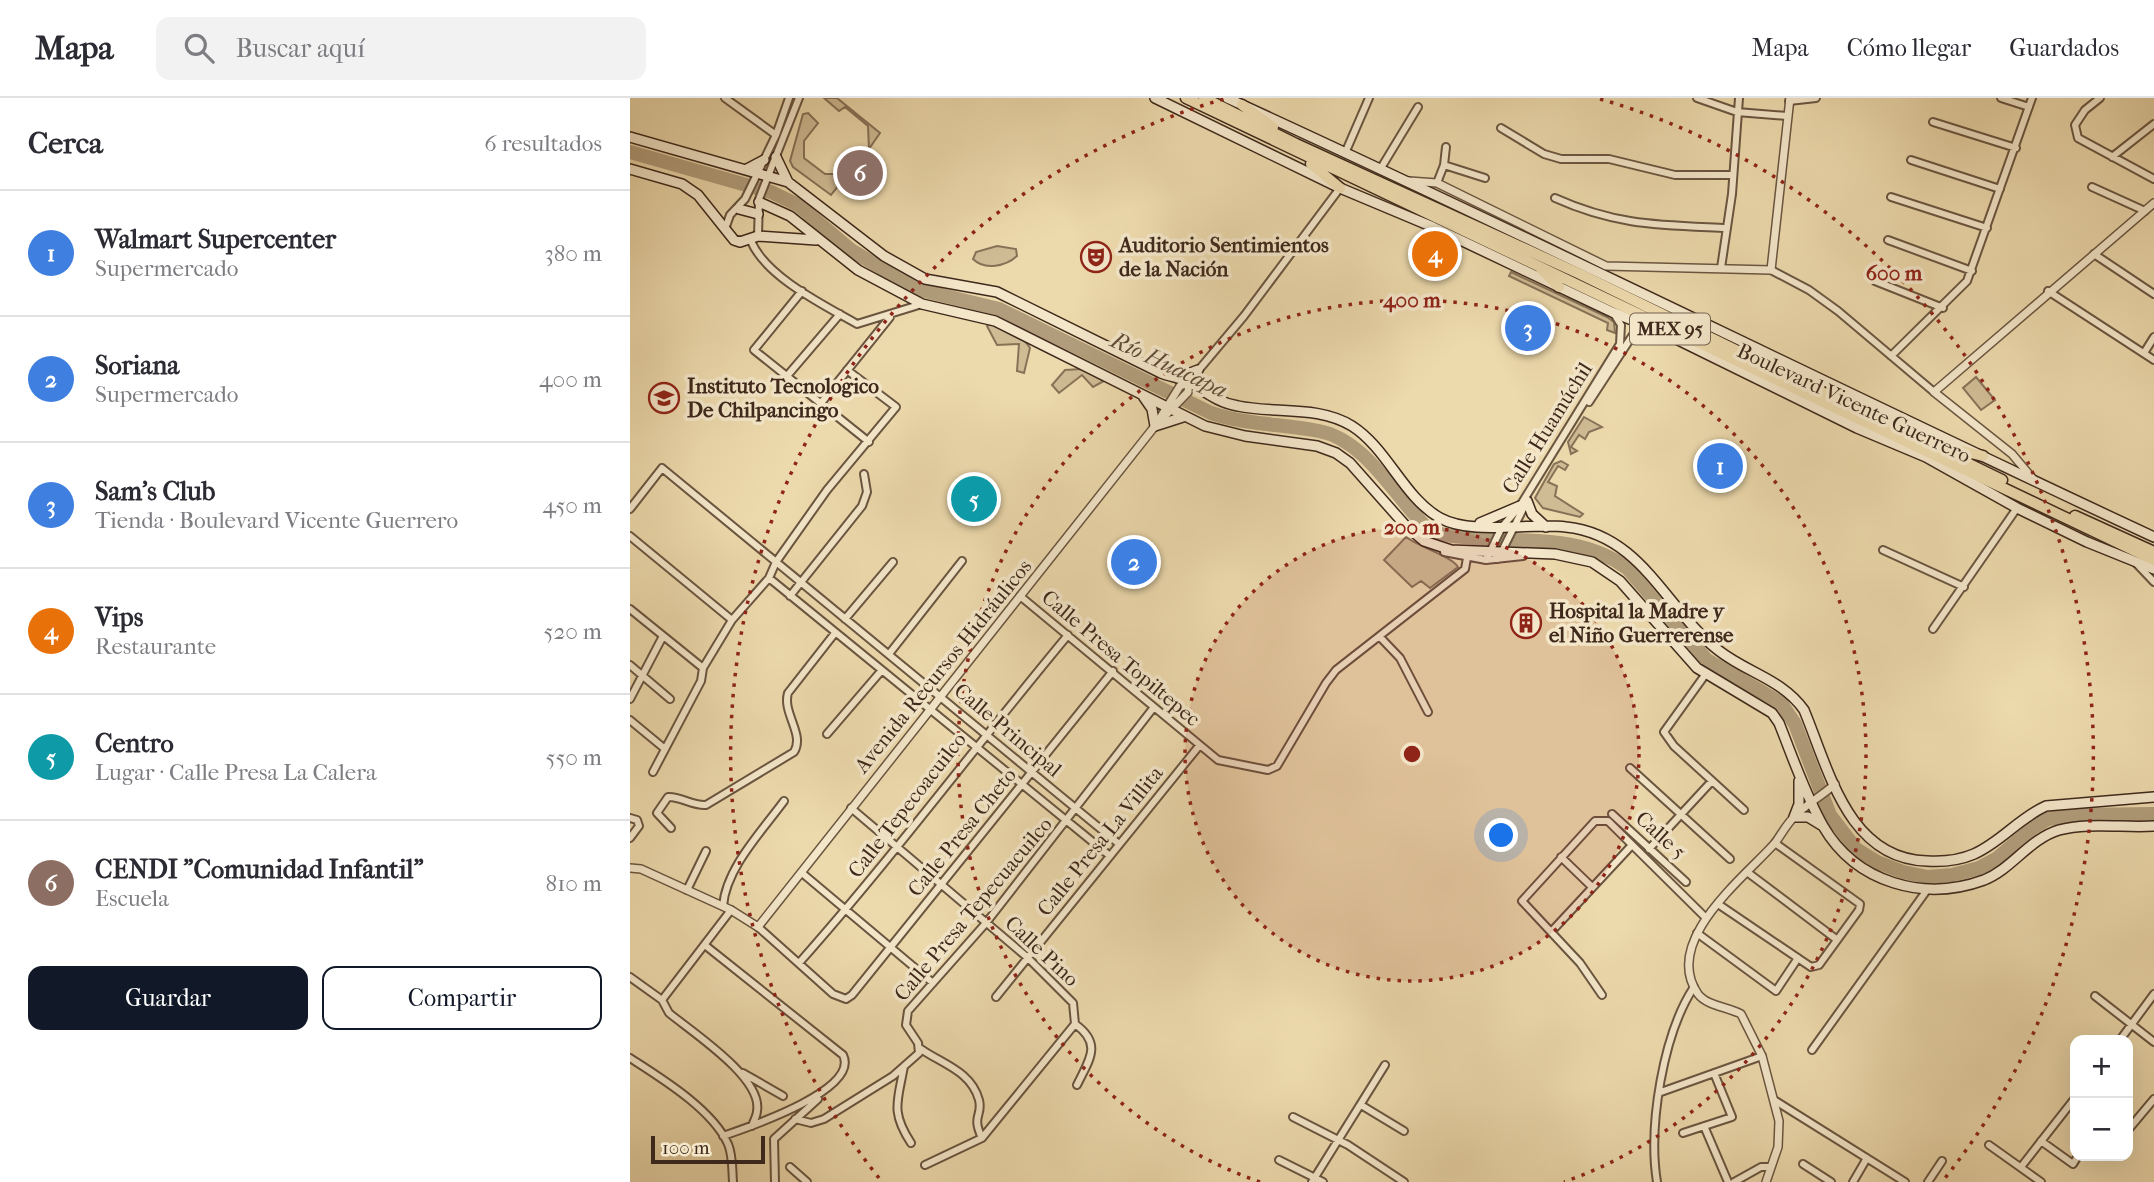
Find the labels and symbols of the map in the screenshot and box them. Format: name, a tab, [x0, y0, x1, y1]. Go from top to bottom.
pin: 6	[837, 147, 883, 199]
pin: 4	[1412, 228, 1458, 280]
place label: Auditorio Sentimientos de la Nación	[1117, 233, 1329, 281]
theatre icon: Auditorio Sentimientos de la Nación	[1079, 240, 1113, 274]
text: 600 m	[1866, 261, 1923, 285]
text: 400 m	[1382, 288, 1441, 313]
pin: 3	[1505, 302, 1551, 354]
road number: MEX 95	[1630, 314, 1710, 344]
water label: Río Huacapa	[1105, 326, 1231, 404]
street label: Boulevard Vicente Guerrero	[1733, 338, 1975, 468]
street label: Calle Huamúchil	[1497, 358, 1597, 498]
place label: Instituto Tecnologico De Chilpancingo	[687, 374, 879, 422]
school or university icon: Instituto Tecnologico De Chilpancingo	[647, 381, 681, 415]
pin: 1	[1697, 440, 1743, 492]
pin: 5	[951, 473, 997, 525]
text: 200 m	[1384, 515, 1441, 539]
pin: 2	[1111, 536, 1157, 588]
street label: Avenida Recursos Hidráulicos	[849, 554, 1037, 778]
street label: Calle Presa Topiltepec	[1037, 585, 1205, 731]
place label: Hospital la Madre y el Niño Guerrerense	[1549, 599, 1734, 647]
building icon: Hospital la Madre y el Niño Guerrerense	[1509, 606, 1543, 640]
street label: Calle Principal	[950, 678, 1067, 782]
street label: Calle Tepecoacuilco	[843, 728, 971, 882]
centre of rings	[1400, 742, 1424, 766]
street label: Calle Presa La Villita	[1032, 761, 1168, 921]
street label: Calle Presa Cheto	[903, 763, 1021, 901]
street label: Calle 5	[1631, 806, 1691, 864]
street label: Calle Presa Tepecuacuilco	[889, 812, 1057, 1006]
your location	[1484, 818, 1518, 852]
street label: Calle Pino	[1000, 911, 1084, 991]
scale bar	[651, 1133, 765, 1165]

